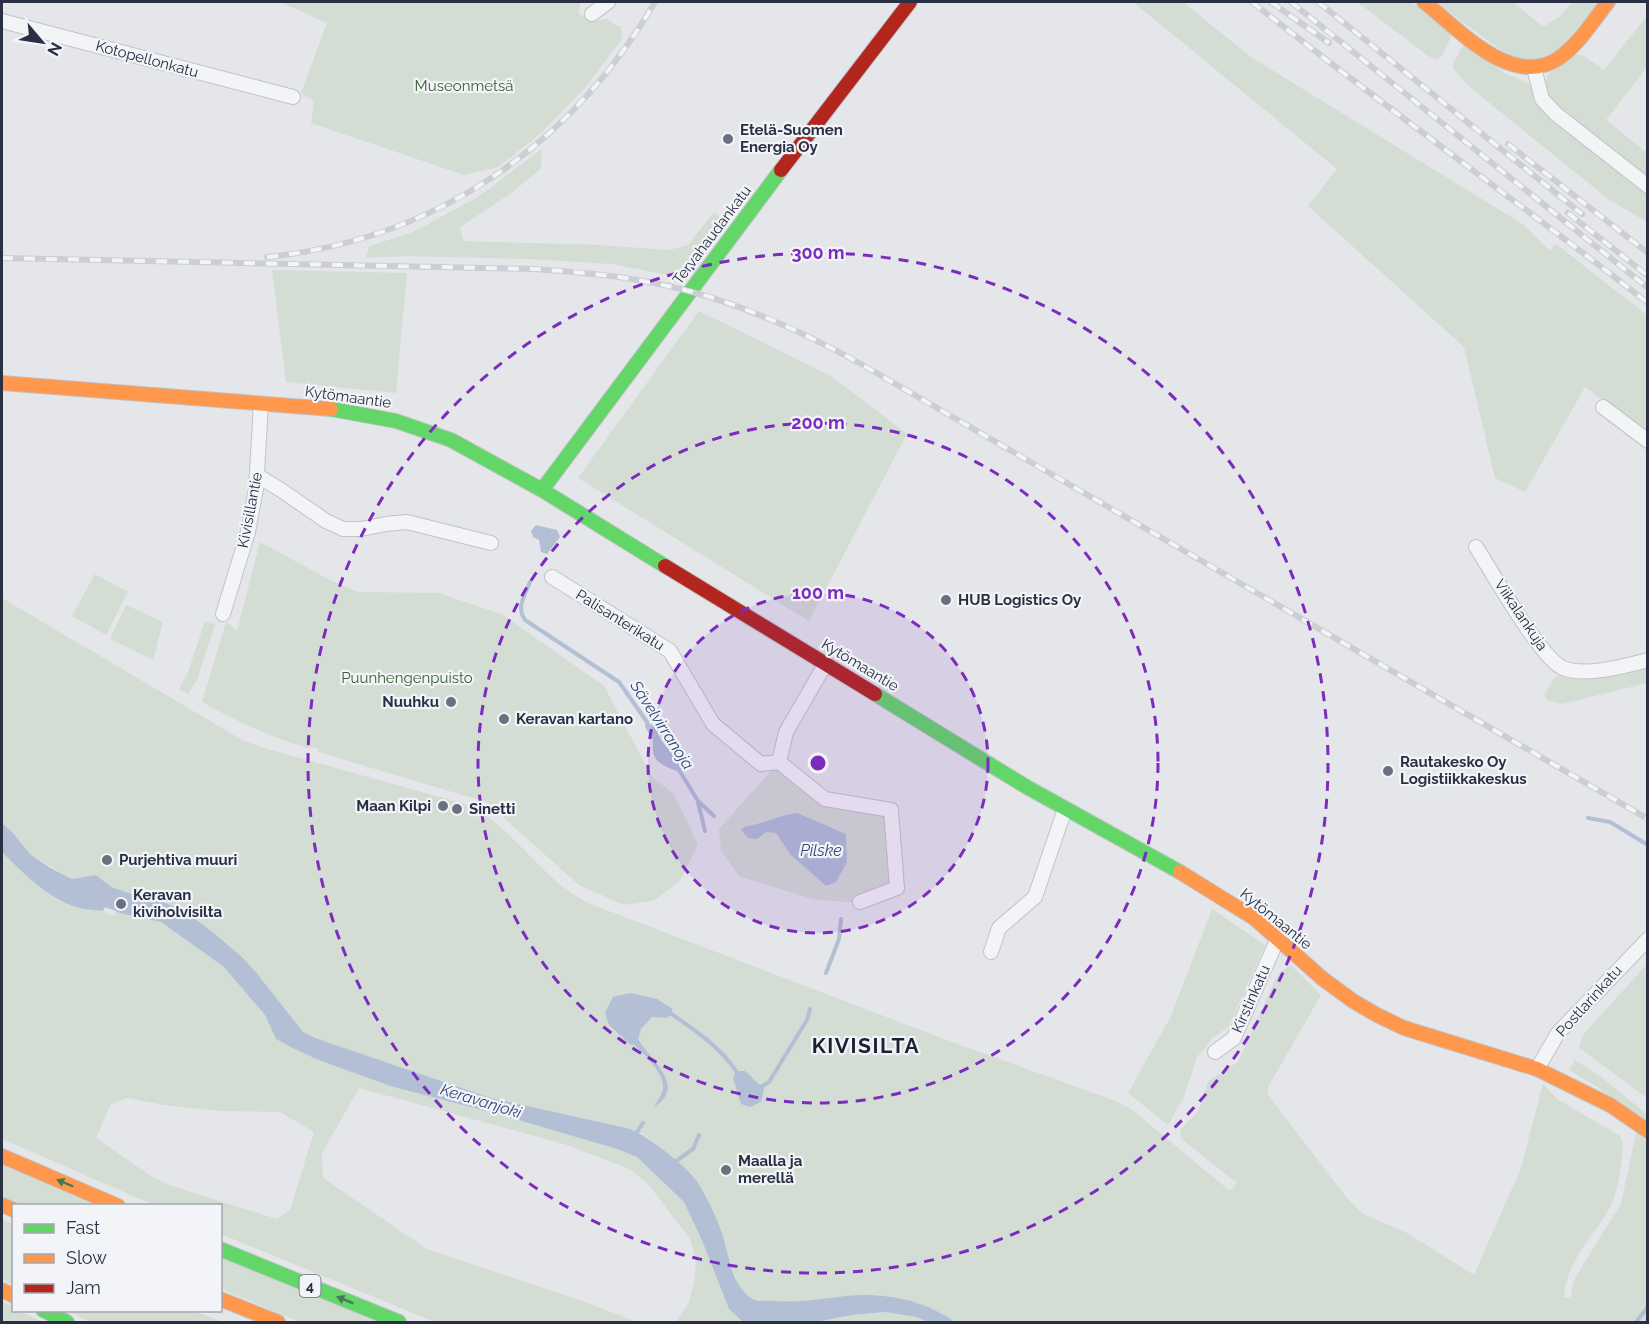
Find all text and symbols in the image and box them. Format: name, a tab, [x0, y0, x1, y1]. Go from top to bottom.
north arrow	[12, 12, 72, 72]
street label: Kotopellonkatu	[94, 37, 200, 81]
text: N	[43, 39, 66, 59]
park label: Museonmetsä	[415, 77, 513, 95]
place label: Etelä-Suomen Energia Oy	[740, 121, 843, 156]
marker: Etelä-Suomen Energia Oy	[721, 132, 735, 146]
street label: Tervahaudankatu	[669, 182, 755, 288]
text: 300 m	[791, 242, 845, 263]
street label: Kytömaantie	[304, 382, 393, 412]
text: 200 m	[791, 412, 845, 433]
street label: Kivisillantie	[234, 470, 266, 549]
street label: Viikalankuja	[1491, 576, 1551, 654]
text: 100 m	[792, 582, 844, 603]
street label: Palisanterikatu	[572, 586, 668, 654]
place label: HUB Logistics Oy	[958, 591, 1082, 609]
marker: HUB Logistics Oy	[939, 593, 953, 607]
street label: Kytömaantie	[818, 635, 902, 695]
park label: Puunhengenpuisto	[341, 669, 473, 687]
water label: Sävelvirranoja	[626, 676, 698, 773]
place label: Nuuhku	[382, 693, 439, 711]
marker: Nuuhku	[444, 695, 458, 709]
place label: Keravan kartano	[516, 710, 633, 728]
marker: Keravan kartano	[497, 712, 511, 726]
centre of rings	[808, 753, 828, 773]
place label: Rautakesko Oy Logistiikkakeskus	[1400, 753, 1527, 788]
marker: Rautakesko Oy Logistiikkakeskus	[1381, 764, 1395, 778]
place label: Maan Kilpi	[356, 797, 431, 815]
marker: Maan Kilpi	[436, 799, 450, 813]
place label: Sinetti	[469, 800, 515, 818]
marker: Sinetti	[450, 802, 464, 816]
water label: Pilske	[800, 841, 842, 860]
place label: Purjehtiva muuri	[119, 851, 237, 869]
marker: Purjehtiva muuri	[100, 853, 114, 867]
street label: Kytömaantie	[1237, 885, 1316, 953]
place label: Keravan kiviholvisilta	[133, 886, 223, 921]
marker: Keravan kiviholvisilta	[114, 897, 128, 911]
street label: Kirstinkatu	[1228, 962, 1274, 1036]
street label: Postlarinkatu	[1552, 962, 1626, 1040]
district label: KIVISILTA	[812, 1033, 920, 1058]
water label: Keravanjoki	[438, 1080, 524, 1122]
place label: Maalla ja merellä	[738, 1152, 803, 1187]
marker: Maalla ja merellä	[719, 1163, 733, 1177]
one-way arrow	[56, 1178, 73, 1187]
legend	[12, 1204, 222, 1312]
text: Fast	[66, 1217, 100, 1238]
text: Slow	[66, 1247, 107, 1268]
road number: 4	[300, 1275, 320, 1297]
text: Jam	[66, 1277, 101, 1298]
one-way arrow	[336, 1295, 354, 1305]

